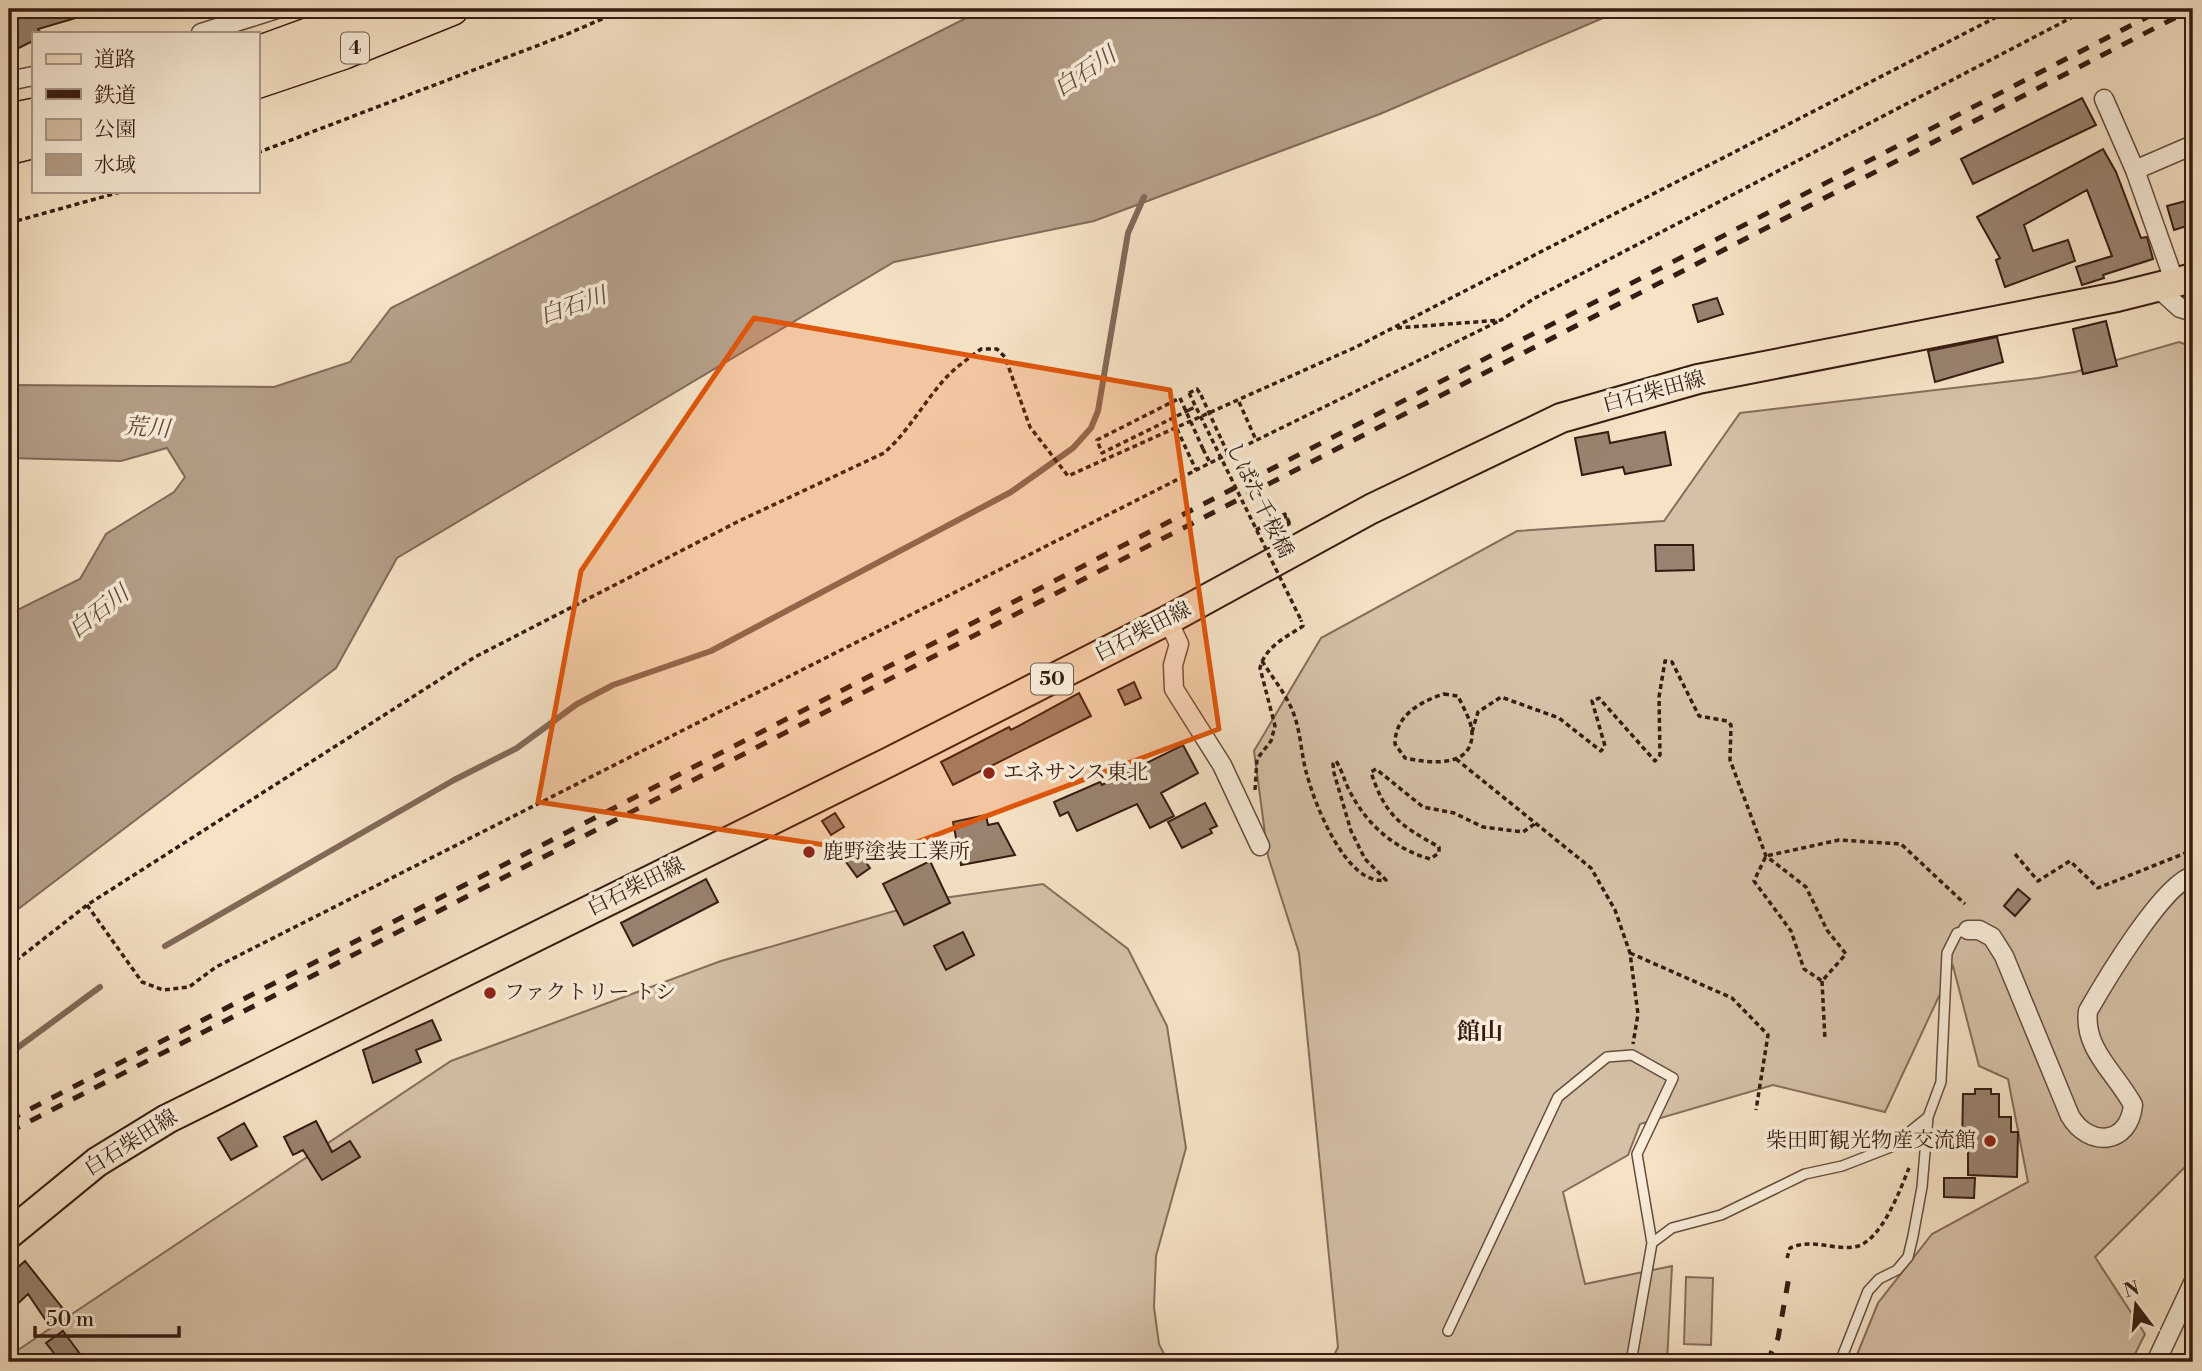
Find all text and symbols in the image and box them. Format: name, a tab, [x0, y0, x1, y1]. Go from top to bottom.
legend	[32, 32, 259, 192]
road number: 4	[341, 32, 369, 64]
water label: 白石川	[1049, 39, 1124, 103]
text: 道路	[94, 47, 136, 73]
text: 鉄道	[94, 83, 136, 109]
text: 公園	[94, 117, 136, 143]
text: 水域	[94, 153, 136, 179]
water label: 白石川	[536, 281, 613, 330]
street label: 白石柴田線	[1600, 366, 1708, 418]
water label: 荒川	[123, 412, 174, 444]
street label: しばた千桜橋	[1220, 438, 1298, 562]
water label: 白石川	[63, 578, 137, 644]
street label: 白石柴田線	[1090, 597, 1196, 667]
road number: 50	[1031, 664, 1073, 694]
place label: エネサンス東北	[1003, 760, 1148, 786]
marker: エネサンス東北	[981, 765, 997, 781]
place label: 鹿野塗装工業所	[823, 839, 970, 865]
marker: 鹿野塗装工業所	[801, 844, 817, 860]
street label: 白石柴田線	[583, 852, 689, 922]
place label: ファクトリー トシ	[504, 980, 676, 1006]
marker: ファクトリー トシ	[482, 985, 498, 1001]
district label: 館山	[1457, 1018, 1503, 1046]
street label: 白石柴田線	[80, 1104, 182, 1182]
place label: 柴田町観光物産交流館	[1766, 1128, 1976, 1154]
marker: 柴田町観光物産交流館	[1982, 1133, 1998, 1149]
north arrow	[2100, 1270, 2170, 1340]
text: N	[2121, 1276, 2142, 1303]
scale bar	[35, 1294, 178, 1338]
text: 50 m	[46, 1307, 94, 1333]

